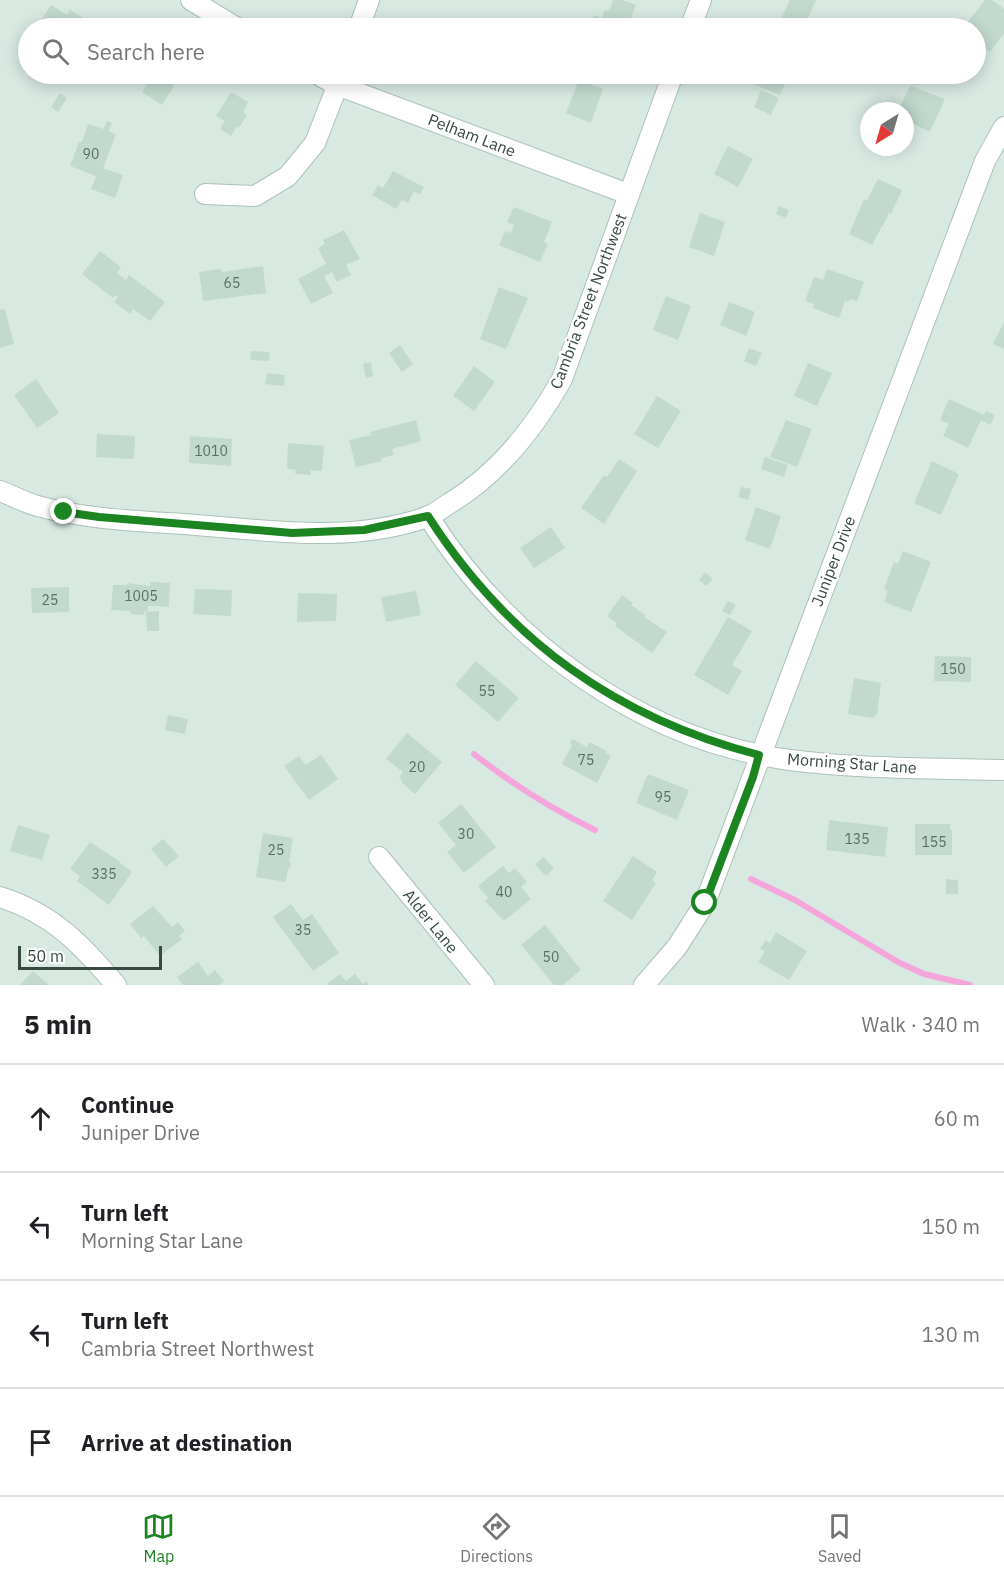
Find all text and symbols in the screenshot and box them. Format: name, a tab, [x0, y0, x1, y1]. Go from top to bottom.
search box	[18, 18, 986, 84]
icon: search	[39, 35, 72, 68]
text: Search here	[87, 37, 205, 66]
north arrow	[860, 102, 914, 156]
street label: Pelham Lane	[425, 109, 519, 161]
house number: 90	[83, 145, 99, 163]
street label: Cambria Street Northwest	[545, 210, 631, 392]
house number: 65	[224, 274, 240, 292]
house number: 1010	[194, 442, 228, 460]
route end	[50, 498, 76, 524]
street label: Juniper Drive	[807, 513, 859, 609]
house number: 1005	[124, 587, 158, 605]
house number: 25	[42, 591, 58, 609]
house number: 150	[940, 660, 966, 678]
house number: 55	[479, 682, 495, 700]
street label: Morning Star Lane	[787, 748, 918, 778]
house number: 75	[578, 751, 594, 769]
house number: 20	[409, 758, 425, 776]
house number: 95	[655, 788, 671, 806]
house number: 30	[458, 825, 474, 843]
house number: 135	[844, 830, 870, 848]
house number: 155	[921, 833, 947, 851]
house number: 25	[268, 841, 284, 859]
house number: 335	[91, 865, 117, 883]
house number: 40	[496, 883, 512, 901]
street label: Alder Lane	[399, 885, 463, 957]
route start	[691, 889, 717, 915]
house number: 35	[295, 921, 311, 939]
scale bar	[18, 943, 162, 971]
text: 50 m	[27, 946, 64, 966]
house number: 50	[543, 948, 559, 966]
text: 5 min	[24, 1007, 92, 1041]
text: Walk · 340 m	[862, 1011, 980, 1038]
text: Continue	[81, 1090, 174, 1119]
icon: ahead	[24, 1102, 57, 1135]
text: 60 m	[934, 1105, 980, 1132]
text: Juniper Drive	[81, 1119, 200, 1146]
text: Turn left	[81, 1198, 169, 1227]
icon: left	[24, 1210, 57, 1243]
text: 150 m	[922, 1213, 980, 1240]
text: Morning Star Lane	[81, 1227, 243, 1254]
text: Turn left	[81, 1306, 169, 1335]
icon: left	[24, 1318, 57, 1351]
text: 130 m	[922, 1321, 980, 1348]
text: Cambria Street Northwest	[81, 1335, 314, 1362]
icon: arrive	[24, 1426, 57, 1459]
text: Arrive at destination	[81, 1428, 292, 1457]
tab: Map	[142, 1510, 175, 1566]
tab: Directions	[460, 1510, 533, 1566]
tab: Saved	[818, 1510, 862, 1566]

